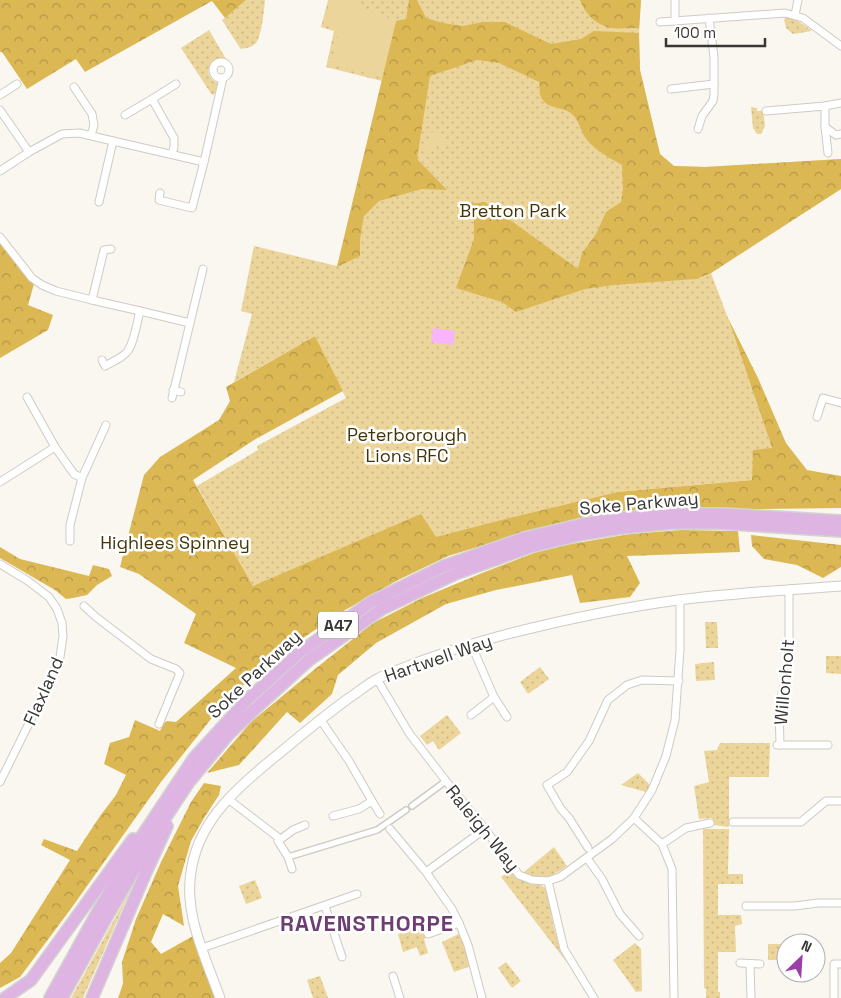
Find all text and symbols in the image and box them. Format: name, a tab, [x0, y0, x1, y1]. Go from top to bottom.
scale bar	[666, 15, 765, 47]
text: 100 m	[674, 23, 716, 42]
park label: Bretton Park	[459, 199, 567, 222]
park label: Peterborough Lions RFC	[347, 423, 467, 467]
street label: Soke Parkway	[578, 486, 700, 520]
park label: Highlees Spinney	[100, 531, 250, 554]
road number: A47	[318, 612, 358, 638]
street label: Soke Parkway	[202, 625, 306, 723]
street label: Hartwell Way	[381, 629, 495, 687]
street label: Willonholt	[769, 638, 799, 726]
street label: Flaxland	[18, 653, 68, 729]
street label: Raleigh Way	[441, 780, 525, 876]
district label: RAVENSTHORPE	[280, 909, 454, 937]
north arrow	[776, 933, 826, 983]
text: N	[798, 936, 815, 956]

